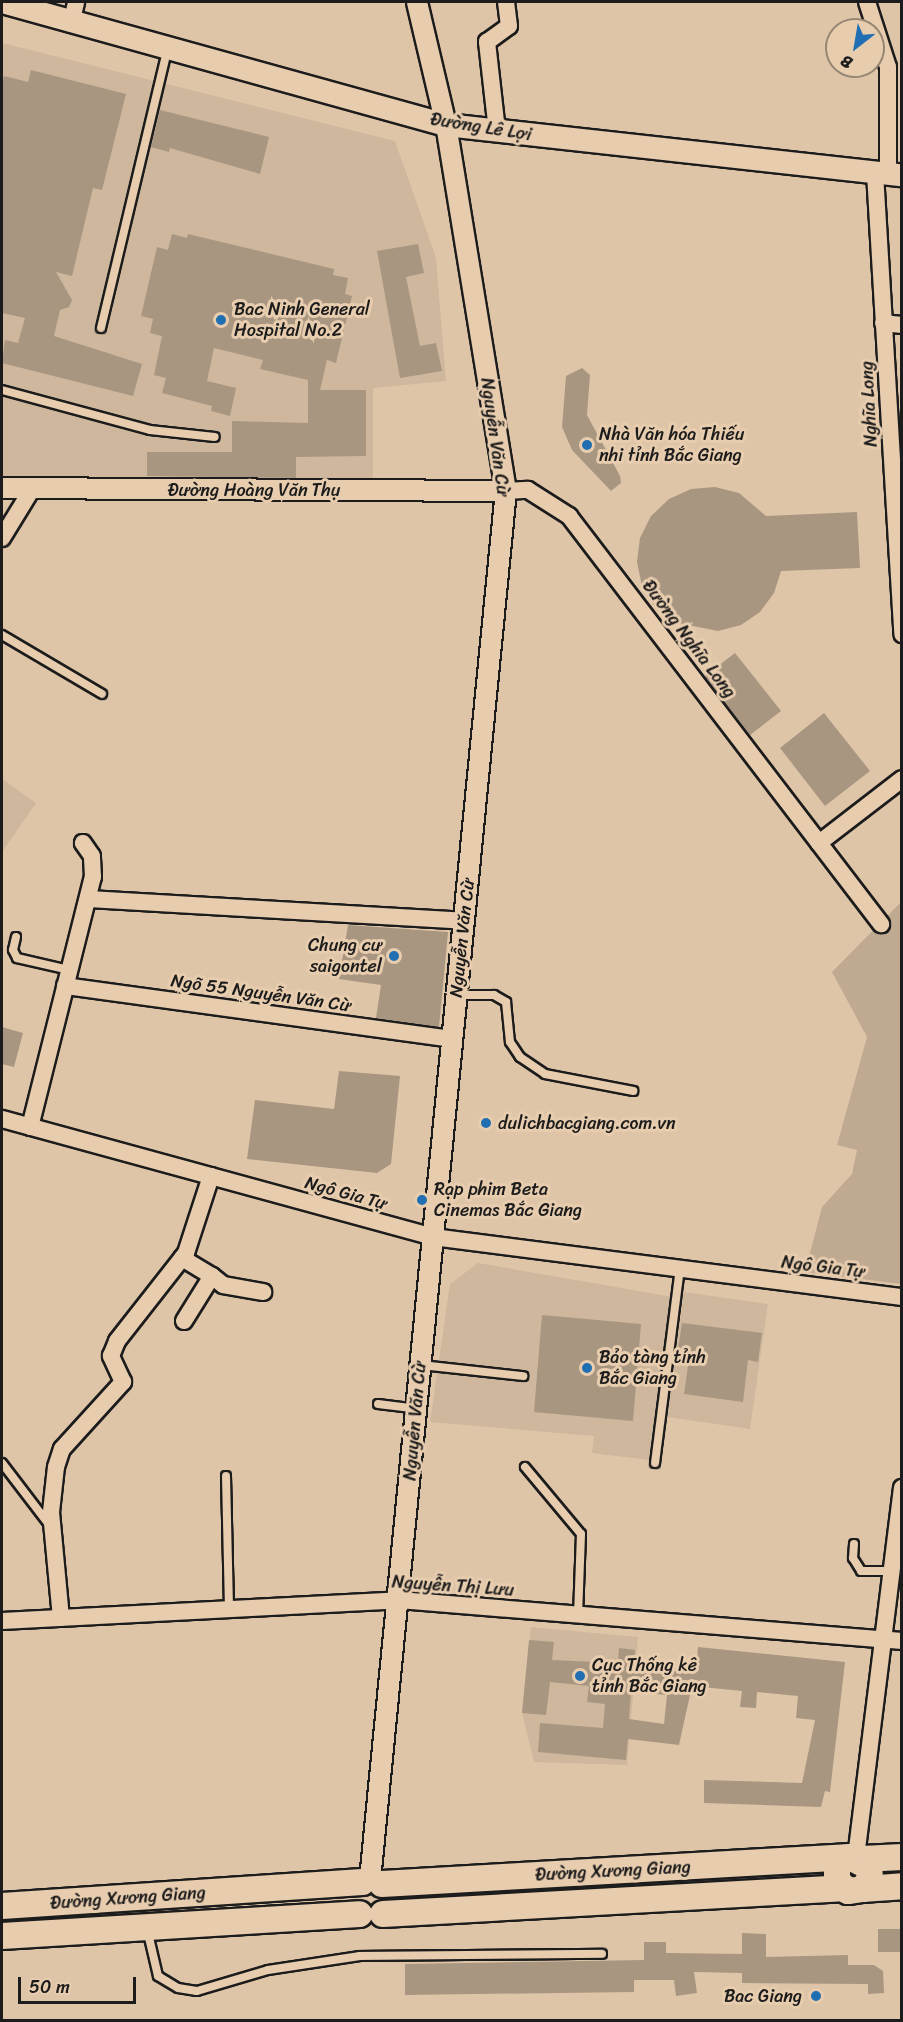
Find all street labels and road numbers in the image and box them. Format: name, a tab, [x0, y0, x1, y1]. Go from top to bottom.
street label: Đường Lê Lợi	[429, 108, 533, 146]
street label: Nghĩa Long	[856, 361, 882, 447]
street label: Nguyễn Văn Cừ	[476, 376, 514, 498]
street label: Đường Hoàng Văn Thụ	[168, 479, 340, 501]
street label: Đường Nghĩa Long	[638, 576, 740, 702]
street label: Nguyễn Văn Cừ	[445, 877, 479, 999]
street label: Ngõ 55 Nguyễn Văn Cừ	[170, 970, 352, 1016]
street label: Ngô Gia Tự	[302, 1172, 390, 1214]
street label: Ngô Gia Tự	[780, 1251, 866, 1283]
street label: Nguyễn Văn Cừ	[399, 1361, 431, 1481]
street label: Nguyễn Thị Lưu	[391, 1571, 515, 1601]
street label: Đường Xương Giang	[535, 1856, 691, 1886]
street label: Đường Xương Giang	[50, 1882, 206, 1914]

